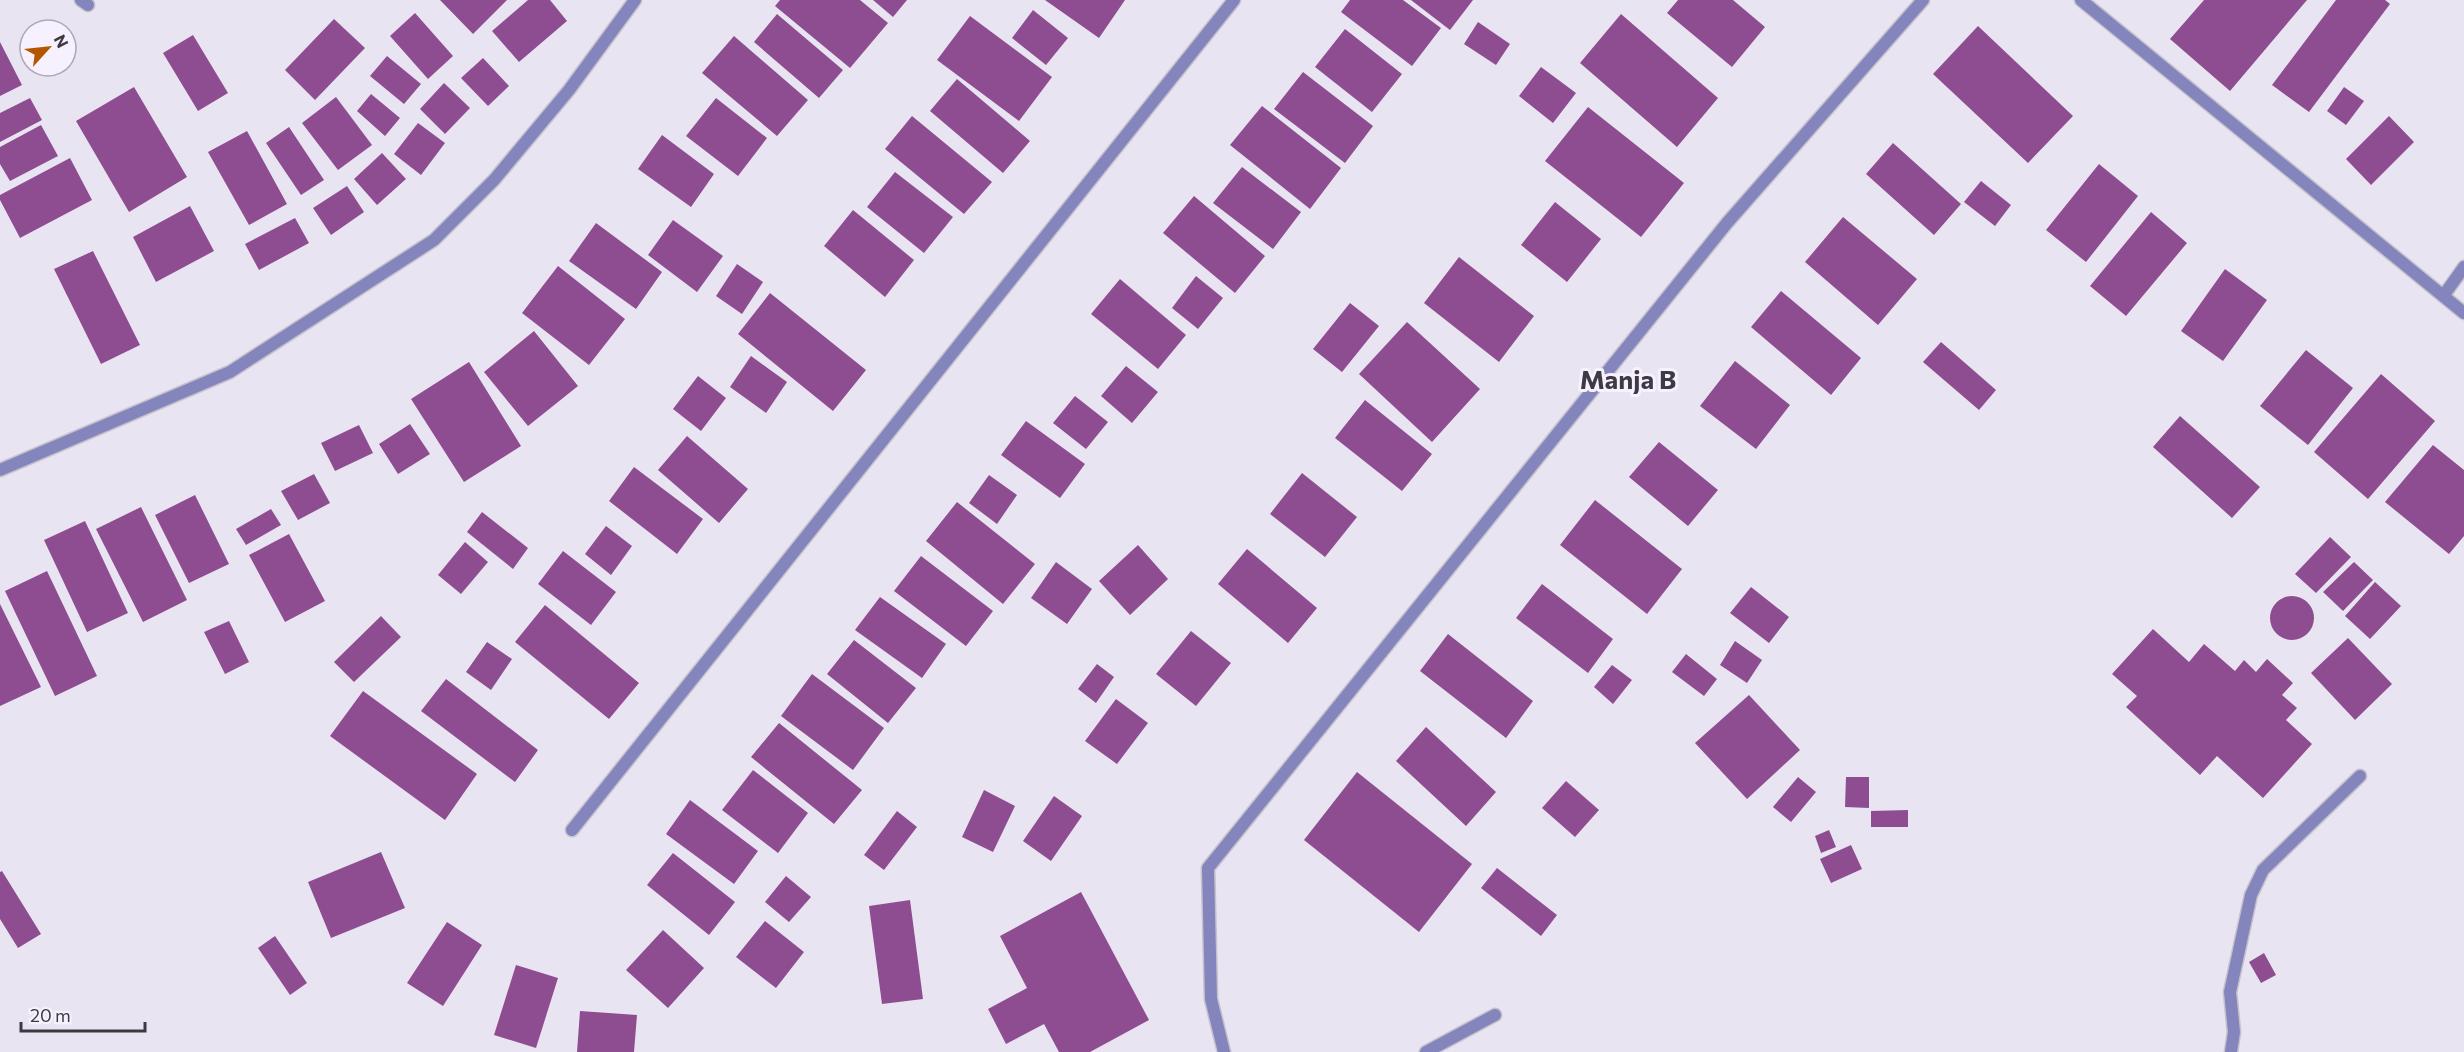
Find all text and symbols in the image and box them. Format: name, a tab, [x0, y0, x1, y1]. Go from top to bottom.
north arrow	[18, 18, 78, 78]
text: N	[51, 31, 73, 51]
district label: Manja B	[1580, 363, 1676, 394]
scale bar	[21, 995, 146, 1033]
text: 20 m	[30, 1004, 71, 1026]

